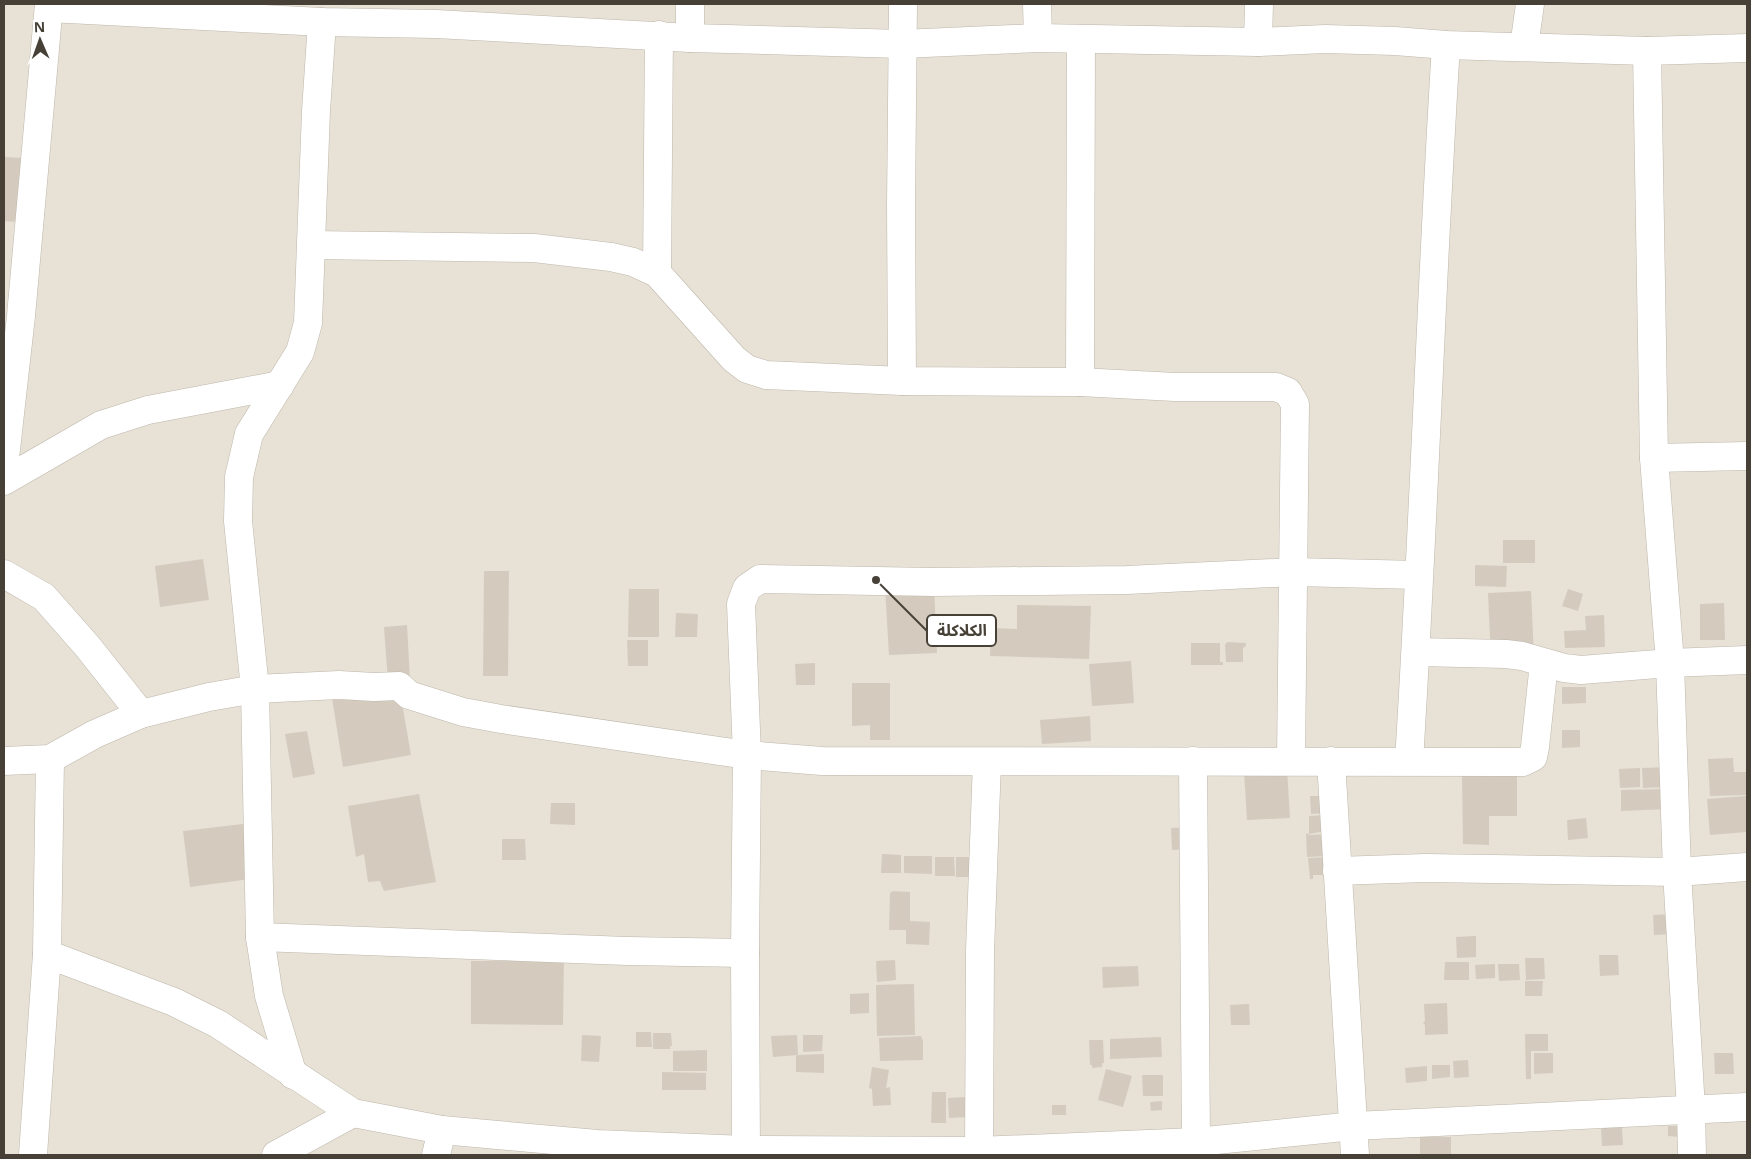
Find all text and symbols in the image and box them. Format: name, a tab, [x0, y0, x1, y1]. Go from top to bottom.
north arrow	[15, 15, 65, 65]
text: N	[34, 17, 46, 36]
callout: الكلاكلة	[927, 615, 996, 646]
text: الكلاكلة	[937, 619, 987, 641]

